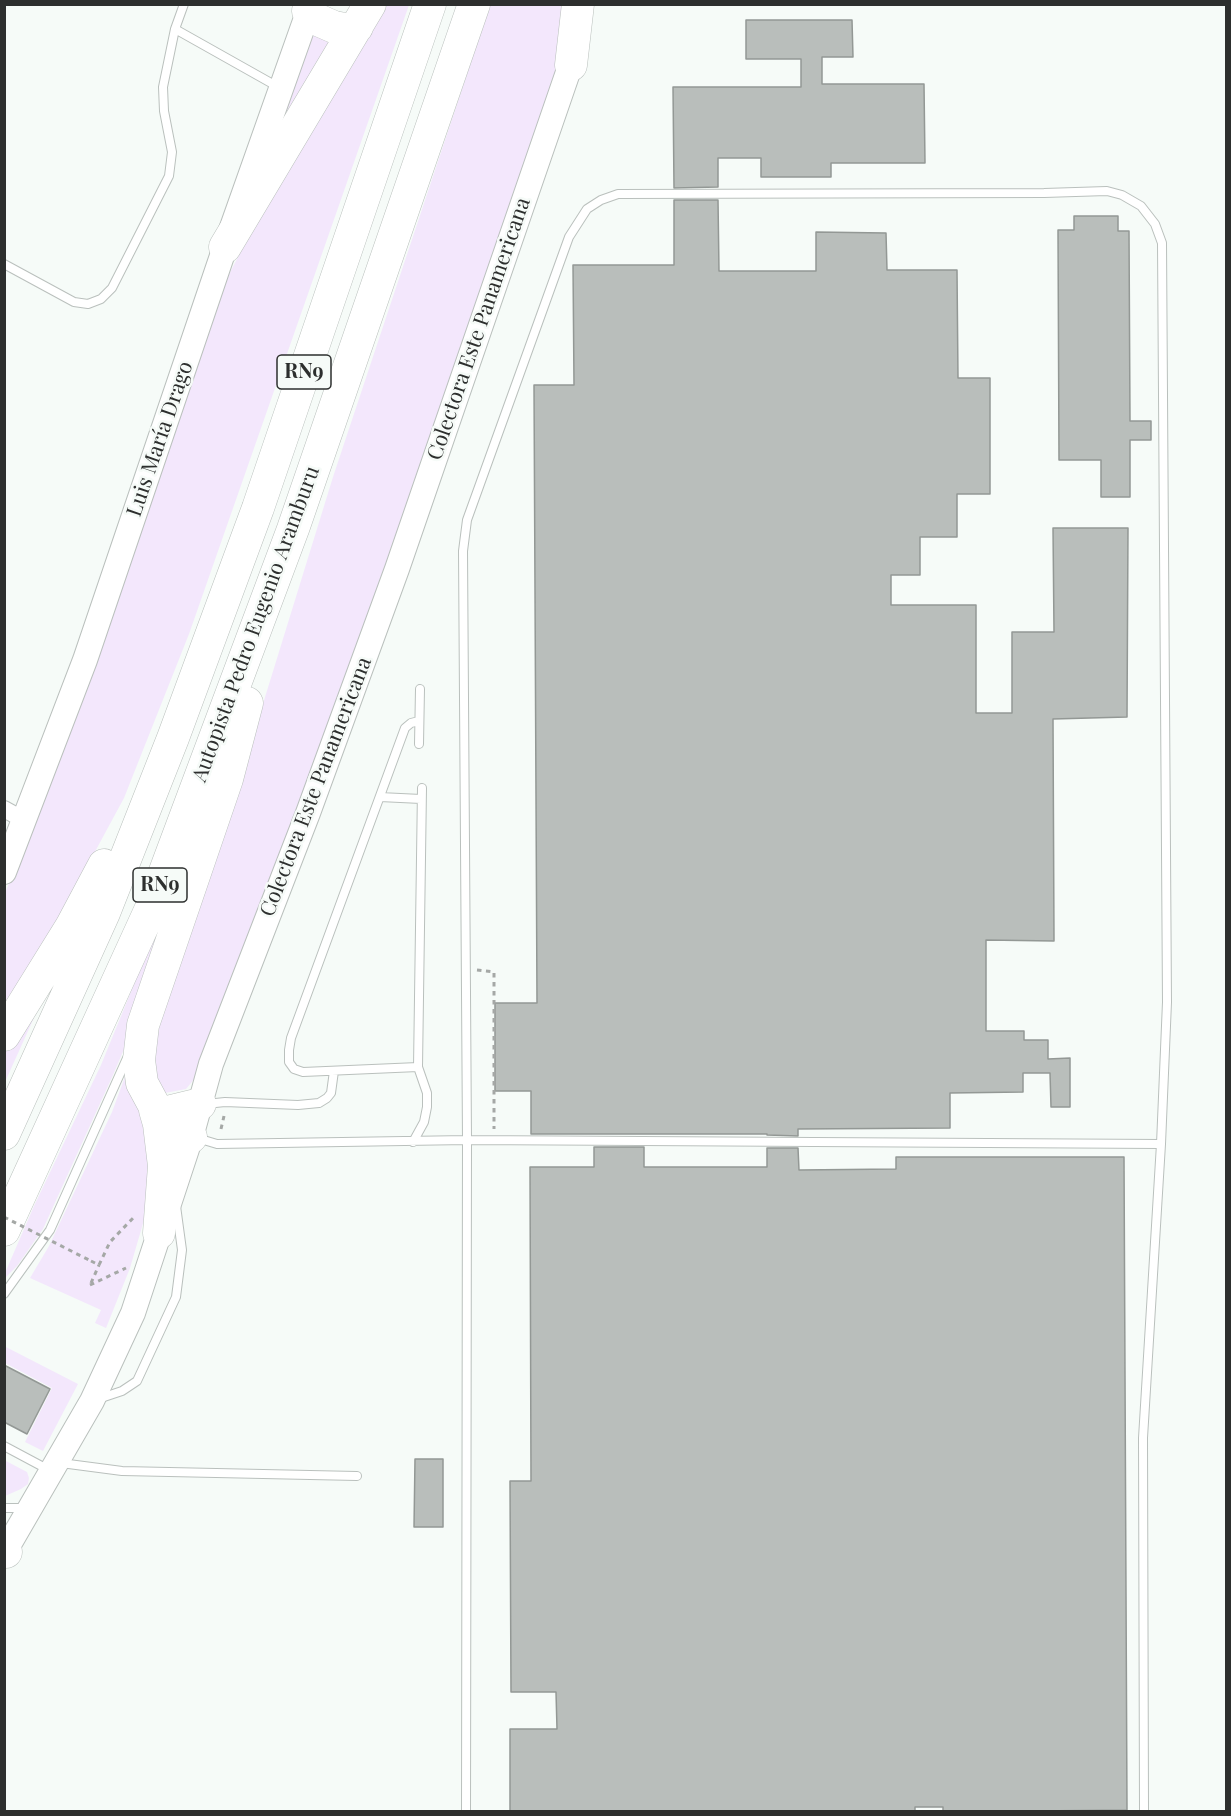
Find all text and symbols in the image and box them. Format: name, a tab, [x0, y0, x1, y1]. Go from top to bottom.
street label: Colectora Este Panamericana	[422, 194, 536, 464]
road number: RN9	[277, 355, 331, 389]
street label: Luis María Drago	[122, 358, 198, 520]
street label: Autopista Pedro Eugenio Aramburu	[187, 463, 325, 785]
street label: Colectora Este Panamericana	[255, 654, 377, 920]
road number: RN9	[133, 868, 187, 902]

